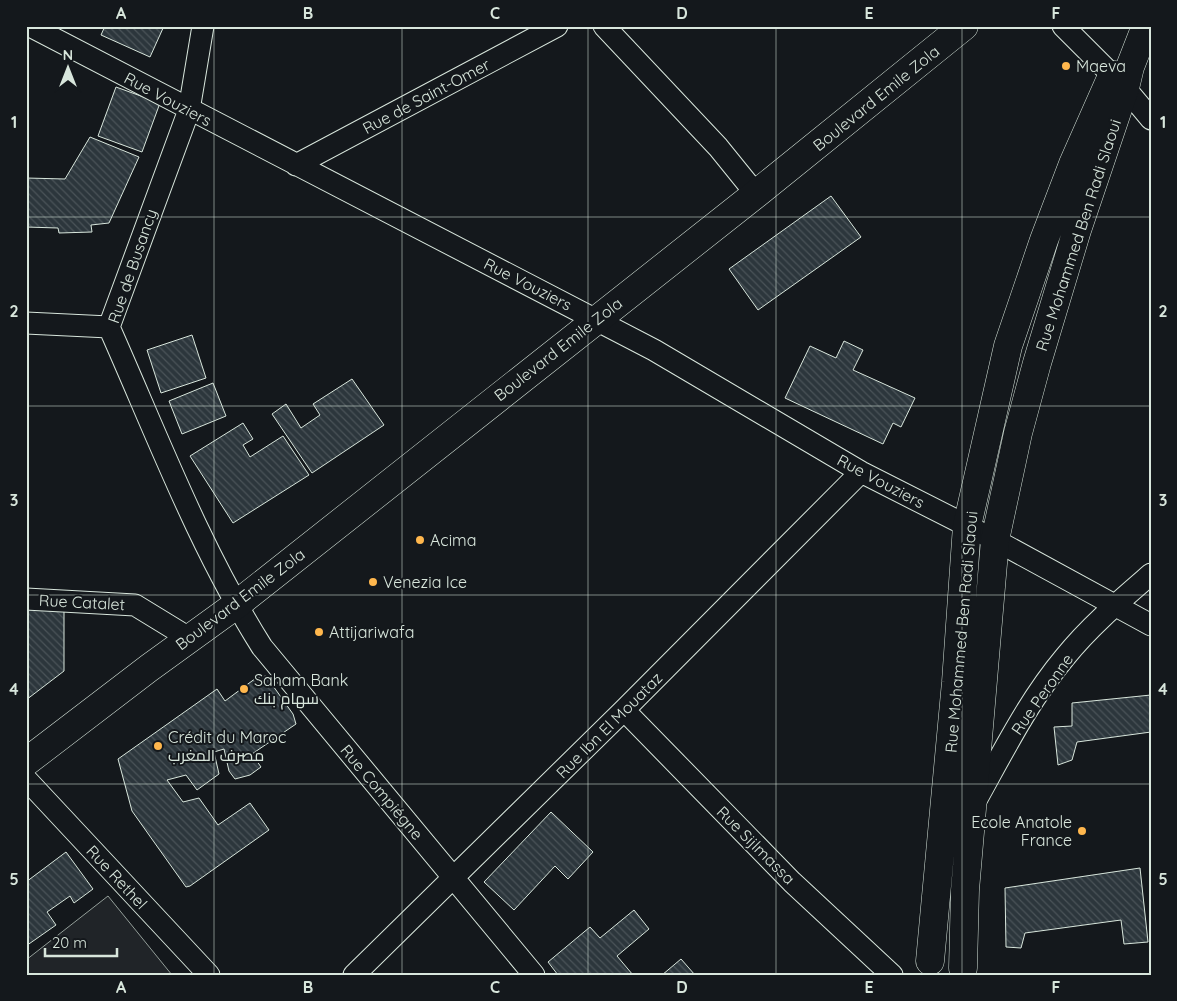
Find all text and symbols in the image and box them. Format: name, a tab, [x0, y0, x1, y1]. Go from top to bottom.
text: A	[116, 3, 127, 23]
text: B	[303, 3, 313, 23]
text: C	[490, 3, 500, 23]
text: D	[676, 3, 688, 23]
text: E	[864, 3, 874, 23]
text: F	[1052, 3, 1061, 23]
street label: Boulevard Emile Zola	[809, 41, 943, 155]
north arrow	[42, 42, 92, 92]
text: N	[63, 46, 73, 64]
street label: Rue de Saint-Omer	[359, 54, 493, 138]
place label: Maeva	[1076, 56, 1126, 76]
marker: Maeva	[1060, 60, 1072, 72]
street label: Rue Vouziers	[121, 68, 215, 130]
text: 1	[11, 112, 17, 132]
text: 1	[1160, 112, 1166, 132]
street label: Rue Mohammed Ben Radi Slaoui	[1031, 117, 1125, 353]
street label: Rue de Busancy	[103, 206, 161, 326]
street label: Rue Vouziers	[481, 253, 575, 315]
street label: Boulevard Emile Zola	[490, 293, 626, 405]
text: 2	[9, 301, 19, 321]
text: 2	[1158, 301, 1168, 321]
street label: Rue Vouziers	[834, 450, 928, 512]
text: 3	[10, 490, 18, 510]
text: 3	[1159, 490, 1167, 510]
street label: Rue Mohammed Ben Radi Slaoui	[940, 510, 982, 754]
place label: Acima	[430, 530, 476, 550]
marker: Acima	[414, 534, 426, 546]
street label: Boulevard Emile Zola	[171, 544, 309, 654]
place label: Venezia Ice	[383, 572, 467, 592]
marker: Venezia Ice	[367, 576, 379, 588]
street label: Rue Catalet	[38, 590, 126, 614]
place label: Attijariwafa	[329, 622, 414, 642]
marker: Attijariwafa	[313, 626, 325, 638]
street label: Rue Peronne	[1007, 650, 1077, 738]
street label: Rue Ibn El Mouataz	[552, 668, 666, 782]
place label: Saham Bank سهام بنك	[254, 670, 348, 710]
text: 4	[9, 679, 19, 699]
text: 4	[1158, 679, 1168, 699]
marker: Saham Bank سهام بنك	[238, 683, 250, 695]
place label: Crédit du Maroc مصرف المغرب	[168, 727, 286, 765]
marker: Crédit du Maroc مصرف المغرب	[152, 740, 164, 752]
street label: Rue Compiégne	[336, 740, 428, 844]
street label: Rue Sijlmassa	[713, 802, 799, 888]
place label: Ecole Anatole France	[971, 812, 1072, 850]
marker: Ecole Anatole France	[1076, 825, 1088, 837]
street label: Rue Rethel	[82, 841, 152, 913]
text: 5	[9, 869, 19, 889]
text: 5	[1158, 869, 1168, 889]
scale bar	[45, 926, 118, 958]
text: 20 m	[52, 933, 87, 952]
text: A	[116, 977, 127, 997]
text: B	[303, 977, 313, 997]
text: C	[490, 977, 500, 997]
text: D	[676, 977, 688, 997]
text: E	[864, 977, 874, 997]
text: F	[1052, 977, 1061, 997]

